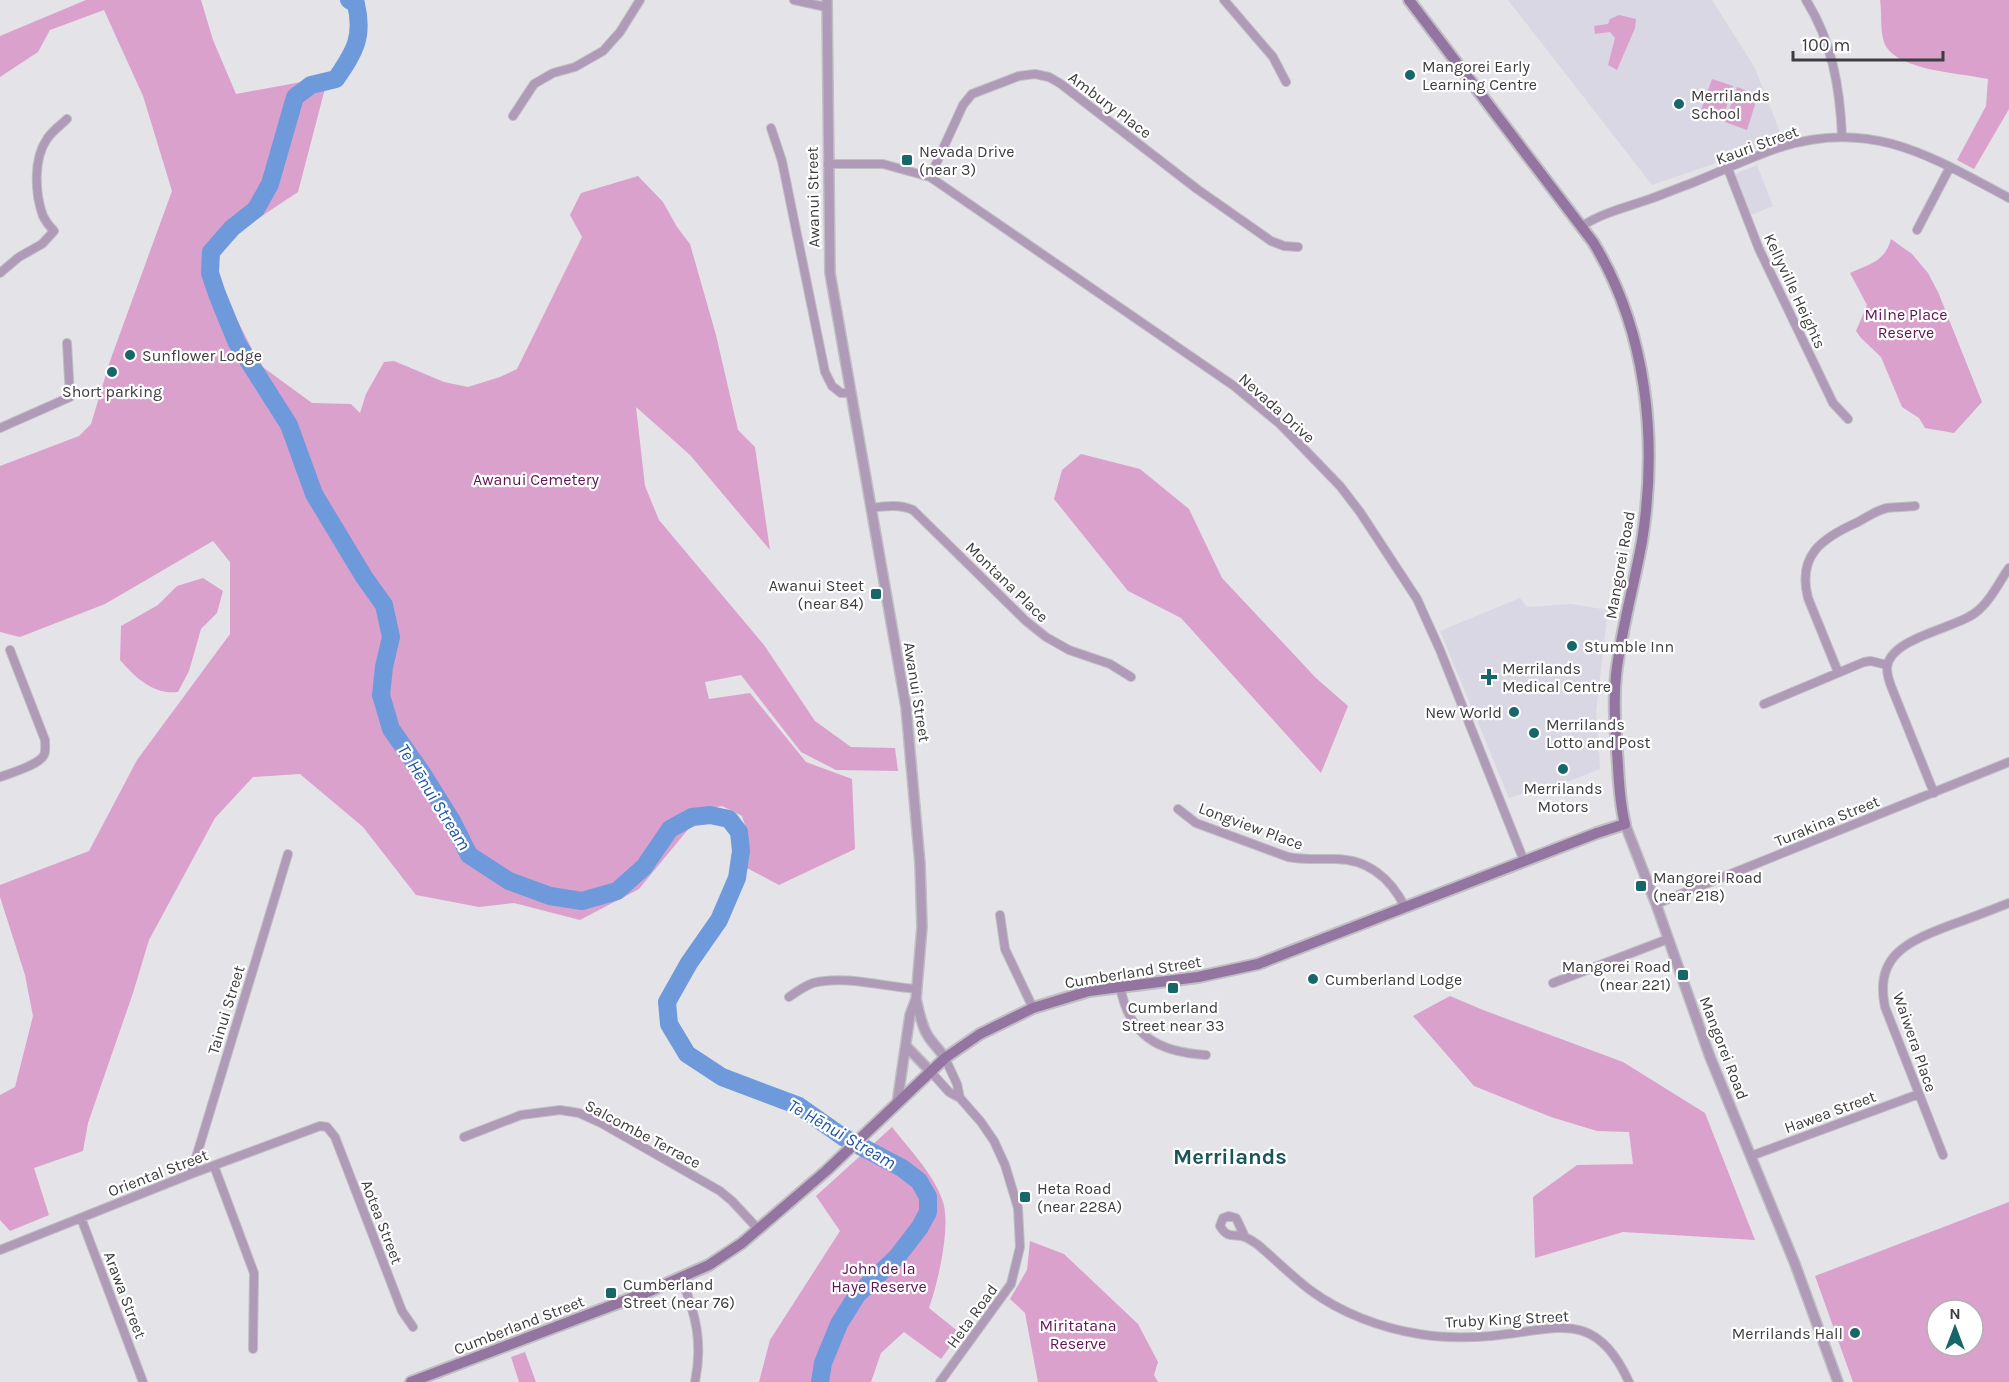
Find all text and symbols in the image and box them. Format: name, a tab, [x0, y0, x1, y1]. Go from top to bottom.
scale bar	[1793, 24, 1943, 62]
text: 100 m	[1802, 34, 1850, 56]
place label: Mangorei Early Learning Centre	[1422, 57, 1537, 94]
street label: Ambury Place	[1065, 68, 1155, 142]
marker: Mangorei Early Learning Centre	[1403, 68, 1417, 82]
place label: Merrilands School	[1691, 86, 1770, 123]
marker: Merrilands School	[1672, 97, 1686, 111]
street label: Kauri Street	[1713, 121, 1801, 169]
place label: Nevada Drive (near 3)	[919, 142, 1014, 179]
street label: Awanui Street	[803, 146, 823, 248]
marker: Nevada Drive (near 3)	[900, 153, 914, 167]
street label: Kellyville Heights	[1760, 230, 1830, 352]
park label: Milne Place Reserve	[1864, 305, 1948, 342]
place label: Sunflower Lodge	[142, 346, 262, 365]
marker: Sunflower Lodge	[123, 348, 137, 362]
marker: Short parking	[105, 365, 119, 379]
street label: Nevada Drive	[1235, 369, 1319, 447]
place label: Short parking	[62, 382, 162, 401]
park label: Awanui Cemetery	[473, 470, 599, 489]
street label: Mangorei Road	[1601, 510, 1639, 620]
street label: Montana Place	[962, 538, 1052, 626]
place label: Awanui Steet (near 84)	[769, 576, 864, 613]
marker: Awanui Steet (near 84)	[869, 587, 883, 601]
place label: Stumble Inn	[1584, 637, 1674, 656]
marker: Stumble Inn	[1565, 639, 1579, 653]
street label: Awanui Street	[900, 641, 934, 743]
place label: Merrilands Medical Centre	[1502, 659, 1611, 696]
marker: Merrilands Medical Centre	[1480, 668, 1498, 686]
place label: New World	[1425, 703, 1502, 722]
marker: New World	[1507, 705, 1521, 719]
place label: Merrilands Lotto and Post	[1546, 715, 1651, 752]
marker: Merrilands Lotto and Post	[1527, 726, 1541, 740]
water label: Te Hēnui Stream	[393, 740, 475, 854]
marker: Merrilands Motors	[1556, 762, 1570, 776]
place label: Merrilands Motors	[1524, 779, 1602, 816]
street label: Turakina Street	[1772, 791, 1882, 851]
street label: Longview Place	[1196, 798, 1306, 854]
place label: Mangorei Road (near 218)	[1653, 868, 1762, 905]
marker: Mangorei Road (near 218)	[1634, 879, 1648, 893]
street label: Cumberland Street	[1063, 952, 1203, 992]
place label: Mangorei Road (near 221)	[1562, 957, 1671, 994]
street label: Tainui Street	[203, 963, 249, 1057]
marker: Mangorei Road (near 221)	[1676, 968, 1690, 982]
place label: Cumberland Lodge	[1325, 970, 1462, 989]
marker: Cumberland Lodge	[1306, 972, 1320, 986]
marker: Cumberland Street near 33	[1166, 981, 1180, 995]
street label: Waiwera Place	[1889, 990, 1941, 1094]
street label: Mangorei Road	[1696, 994, 1752, 1102]
place label: Cumberland Street near 33	[1122, 998, 1224, 1035]
street label: Hawea Street	[1782, 1087, 1878, 1137]
water label: Te Hēnui Stream	[784, 1094, 900, 1174]
street label: Salcombe Terrace	[582, 1095, 704, 1173]
district label: Merrilands	[1173, 1144, 1287, 1170]
street label: Oriental Street	[105, 1145, 211, 1201]
street label: Aotea Street	[357, 1177, 407, 1267]
place label: Heta Road (near 228A)	[1037, 1179, 1122, 1216]
marker: Heta Road (near 228A)	[1018, 1190, 1032, 1204]
street label: Arawa Street	[100, 1249, 150, 1341]
park label: John de la Haye Reserve	[831, 1259, 927, 1296]
place label: Cumberland Street (near 76)	[623, 1275, 735, 1312]
street label: Heta Road	[942, 1280, 1002, 1352]
marker: Cumberland Street (near 76)	[604, 1286, 618, 1300]
street label: Cumberland Street	[451, 1291, 587, 1359]
north arrow	[1925, 1298, 1985, 1358]
text: N	[1949, 1304, 1961, 1323]
street label: Truby King Street	[1445, 1306, 1569, 1332]
park label: Miritatana Reserve	[1040, 1316, 1116, 1353]
place label: Merrilands Hall	[1732, 1324, 1843, 1343]
marker: Merrilands Hall	[1848, 1326, 1862, 1340]

